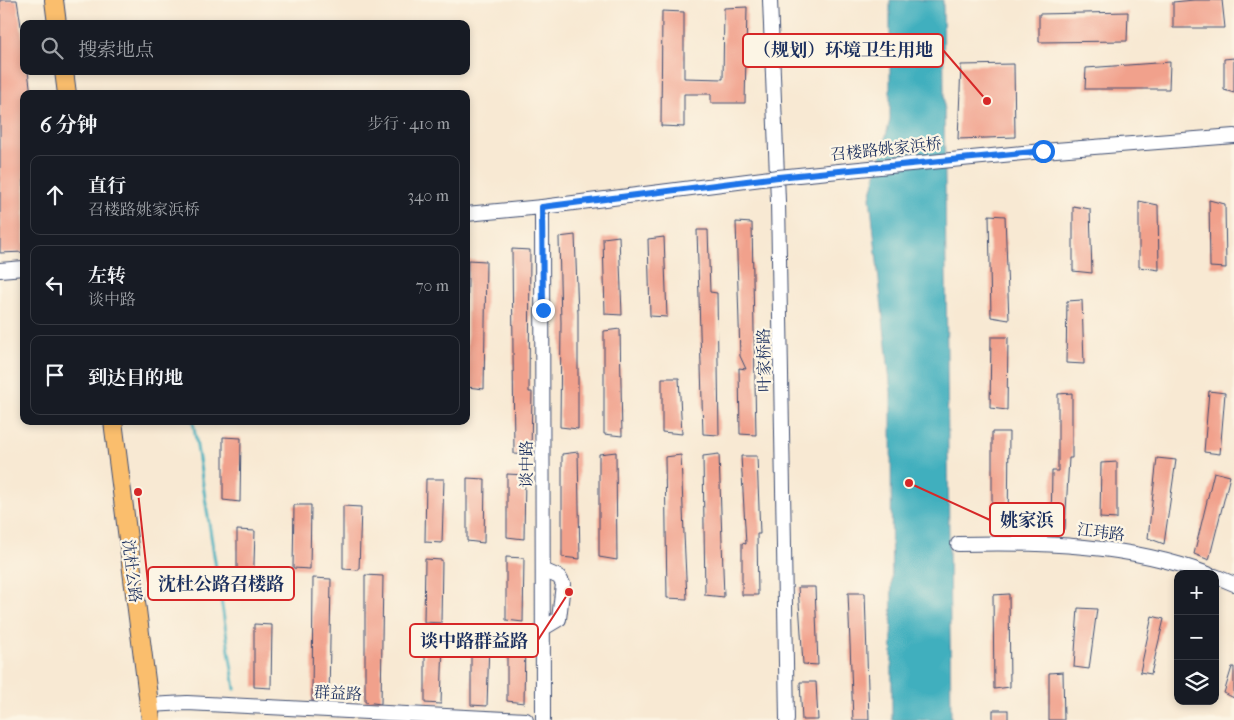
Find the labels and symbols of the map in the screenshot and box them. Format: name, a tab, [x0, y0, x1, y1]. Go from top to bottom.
callout: （规划）环境卫生用地	[743, 34, 943, 67]
text: （规划）环境卫生用地	[753, 40, 933, 61]
street label: 召楼路姚家浜桥	[829, 134, 943, 164]
route start	[1032, 140, 1055, 163]
route end	[532, 299, 555, 322]
street label: 叶家桥路	[754, 328, 774, 392]
street label: 谈中路	[517, 440, 536, 488]
callout: 姚家浜	[990, 503, 1064, 536]
text: 姚家浜	[1000, 510, 1054, 531]
street label: 江玮路	[1076, 520, 1126, 544]
street label: 沈杜公路	[119, 538, 145, 604]
callout: 沈杜公路召楼路	[148, 567, 294, 600]
text: 沈杜公路召楼路	[158, 574, 284, 595]
callout: 谈中路群益路	[410, 624, 538, 657]
text: 谈中路群益路	[420, 631, 528, 652]
street label: 群益路	[314, 682, 362, 704]

